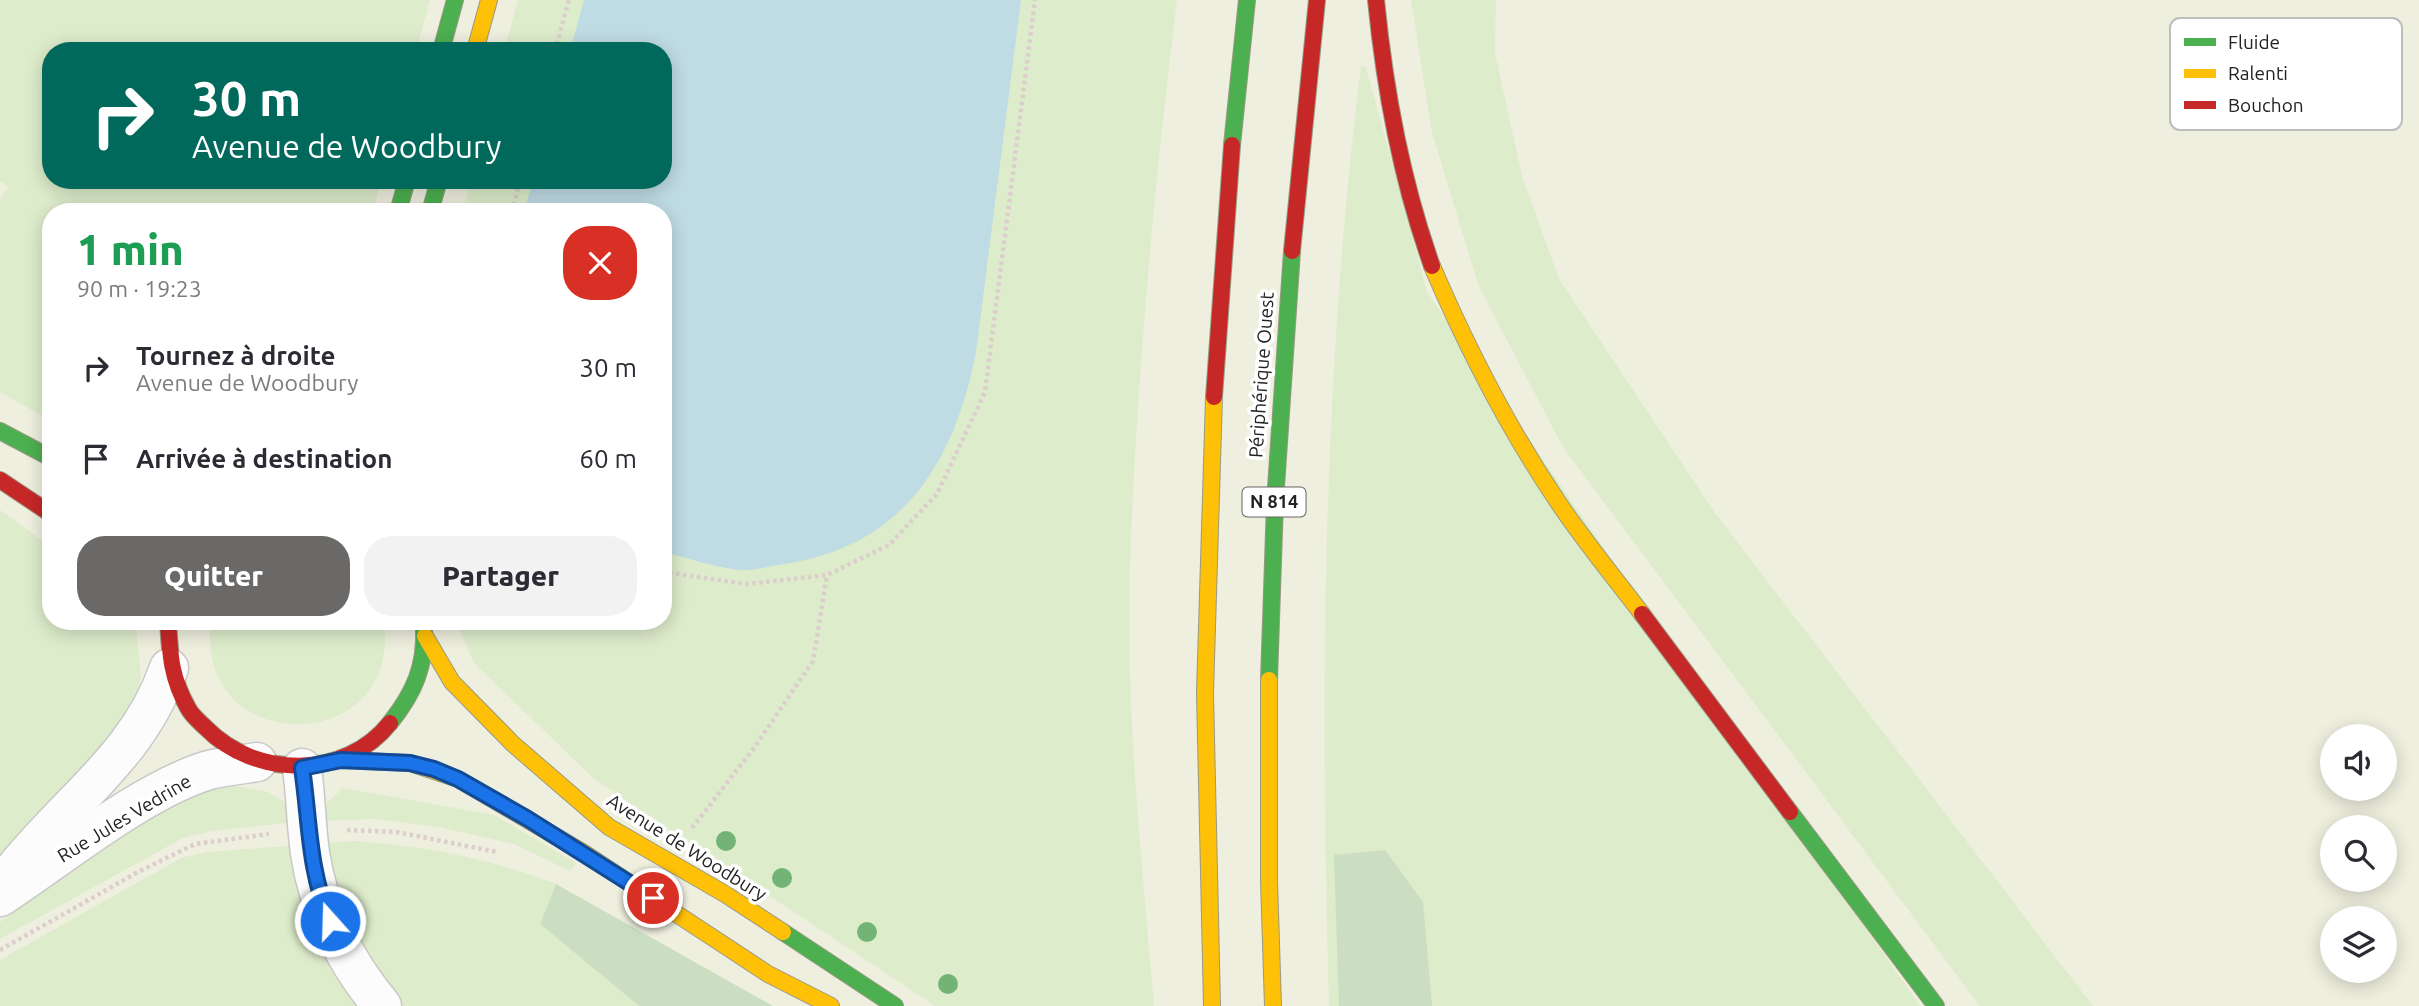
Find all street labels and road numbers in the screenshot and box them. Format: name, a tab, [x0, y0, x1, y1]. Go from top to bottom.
street label: Périphérique Ouest	[1244, 291, 1278, 459]
road number: N 814	[1242, 488, 1306, 516]
street label: Rue Jules Vedrine	[53, 769, 195, 867]
street label: Avenue de Woodbury	[603, 789, 771, 905]

